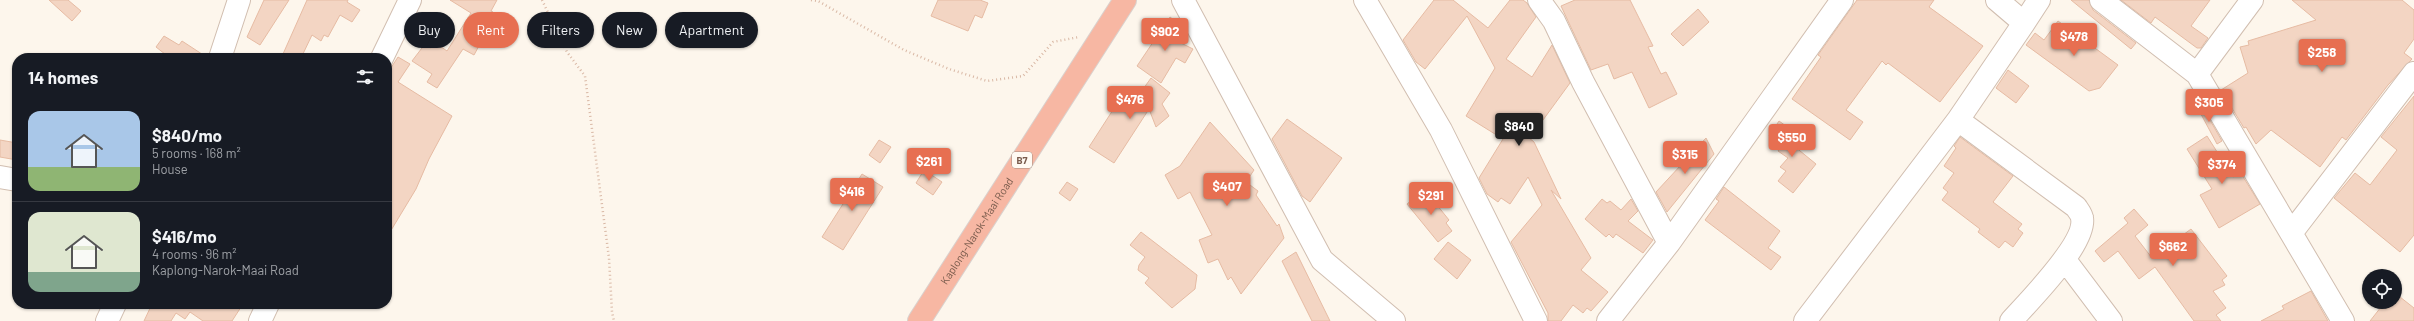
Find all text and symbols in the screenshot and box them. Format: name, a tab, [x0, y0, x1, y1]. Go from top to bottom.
chip: Buy	[404, 12, 455, 48]
chip: Rent	[463, 12, 519, 48]
chip: Filters	[527, 12, 594, 48]
chip: New	[602, 12, 657, 48]
chip: Apartment	[665, 12, 758, 48]
pin: $902	[1141, 18, 1189, 52]
text: $902	[1150, 23, 1180, 39]
pin: $478	[2050, 23, 2098, 57]
text: $478	[2060, 28, 2088, 44]
pin: $258	[2298, 39, 2346, 73]
text: $258	[2308, 44, 2336, 60]
icon: filters	[354, 66, 376, 88]
text: 14 homes	[28, 67, 98, 87]
pin: $476	[1106, 86, 1154, 120]
pin: $305	[2185, 89, 2233, 123]
text: $476	[1116, 91, 1144, 107]
text: $305	[2195, 94, 2223, 110]
pin: $840	[1495, 113, 1543, 147]
text: $840	[1504, 118, 1534, 134]
pin: $550	[1768, 124, 1816, 158]
text: $840/mo	[152, 125, 222, 145]
icon: home	[60, 127, 108, 175]
text: $550	[1778, 129, 1806, 145]
pin: $315	[1661, 141, 1709, 175]
text: 5 rooms · 168 m²	[152, 145, 241, 161]
text: $315	[1672, 146, 1698, 162]
pin: $261	[905, 148, 953, 182]
pin: $374	[2198, 151, 2246, 185]
road number: B7	[1012, 152, 1032, 168]
text: $261	[916, 153, 942, 169]
text: $374	[2208, 156, 2236, 172]
text: House	[152, 161, 188, 177]
pin: $407	[1203, 173, 1251, 207]
street label: Kaplong-Narok-Maai Road	[937, 175, 1015, 286]
pin: $416	[828, 178, 876, 212]
text: $407	[1212, 178, 1242, 194]
pin: $291	[1407, 182, 1455, 216]
text: $416	[839, 183, 865, 199]
text: $291	[1418, 187, 1444, 203]
text: $416/mo	[152, 226, 217, 246]
icon: home	[60, 228, 108, 276]
pin: $662	[2149, 233, 2197, 267]
text: $662	[2159, 238, 2187, 254]
text: 4 rooms · 96 m²	[152, 246, 237, 262]
text: Kaplong-Narok-Maai Road	[152, 262, 299, 278]
map controls	[2362, 269, 2402, 309]
button: locate	[2362, 269, 2402, 309]

